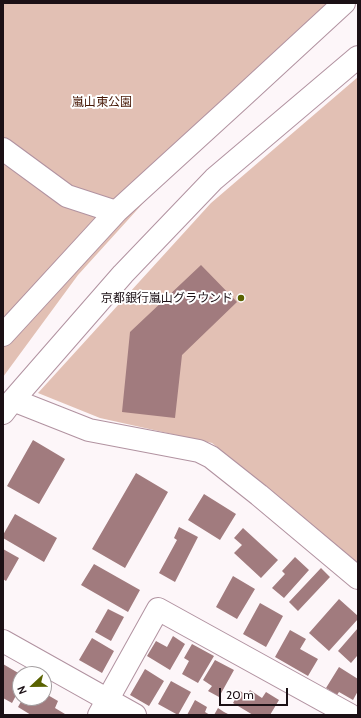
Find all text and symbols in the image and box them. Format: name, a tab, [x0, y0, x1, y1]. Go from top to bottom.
park label: 嵐山東公園	[72, 95, 132, 109]
place label: 京都銀行嵐山グラウンド	[101, 291, 233, 305]
marker: 京都銀行嵐山グラウンド	[236, 293, 246, 303]
north arrow	[12, 666, 52, 706]
scale bar	[221, 680, 290, 706]
text: N	[14, 684, 30, 696]
text: 20 m	[226, 687, 254, 702]

